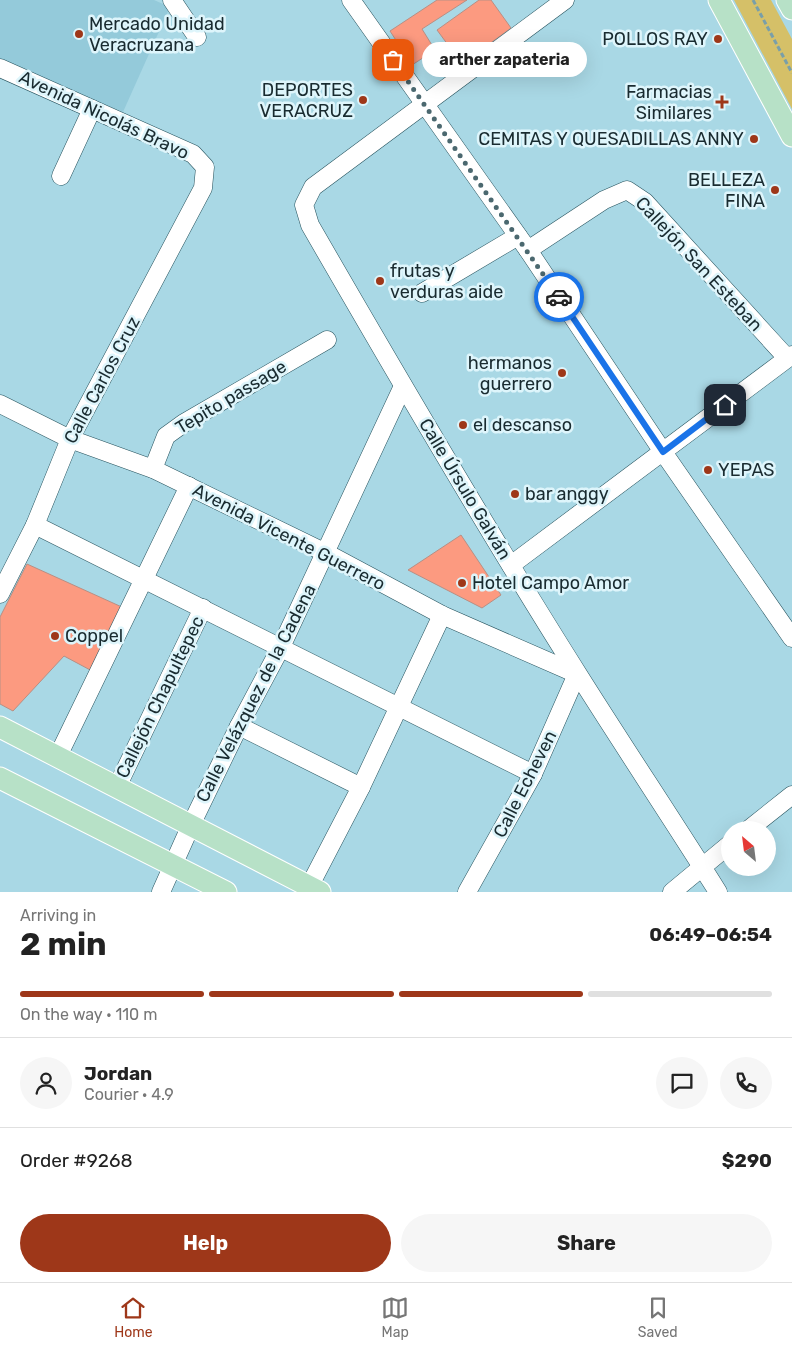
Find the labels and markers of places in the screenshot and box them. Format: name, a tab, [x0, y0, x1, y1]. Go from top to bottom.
place label: Mercado Unidad Veracruzana	[89, 13, 225, 56]
marker: Mercado Unidad Veracruzana	[73, 28, 85, 40]
place label: POLLOS RAY	[602, 28, 708, 50]
marker: POLLOS RAY	[712, 33, 724, 45]
pin	[372, 39, 414, 81]
callout: arther zapateria	[423, 42, 588, 78]
place label: DEPORTES VERACRUZ	[259, 79, 353, 122]
place label: Farmacias Similares	[626, 81, 712, 124]
marker: DEPORTES VERACRUZ	[357, 94, 369, 106]
marker: Farmacias Similares	[716, 96, 728, 108]
place label: CEMITAS Y QUESADILLAS ANNY	[478, 128, 744, 150]
marker: CEMITAS Y QUESADILLAS ANNY	[748, 133, 760, 145]
place label: BELLEZA FINA	[688, 169, 765, 212]
marker: BELLEZA FINA	[769, 184, 781, 196]
place label: frutas y verduras aide	[390, 260, 503, 303]
marker: frutas y verduras aide	[374, 275, 386, 287]
place label: hermanos guerrero	[468, 352, 552, 395]
marker: hermanos guerrero	[556, 367, 568, 379]
pin	[704, 384, 746, 426]
place label: el descanso	[473, 414, 572, 436]
marker: el descanso	[457, 419, 469, 431]
place label: YEPAS	[718, 459, 774, 481]
marker: YEPAS	[702, 464, 714, 476]
place label: bar anggy	[525, 483, 609, 505]
marker: bar anggy	[509, 488, 521, 500]
place label: Hotel Campo Amor	[472, 572, 629, 594]
marker: Hotel Campo Amor	[456, 577, 468, 589]
place label: Coppel	[65, 625, 123, 647]
marker: Coppel	[49, 630, 61, 642]

